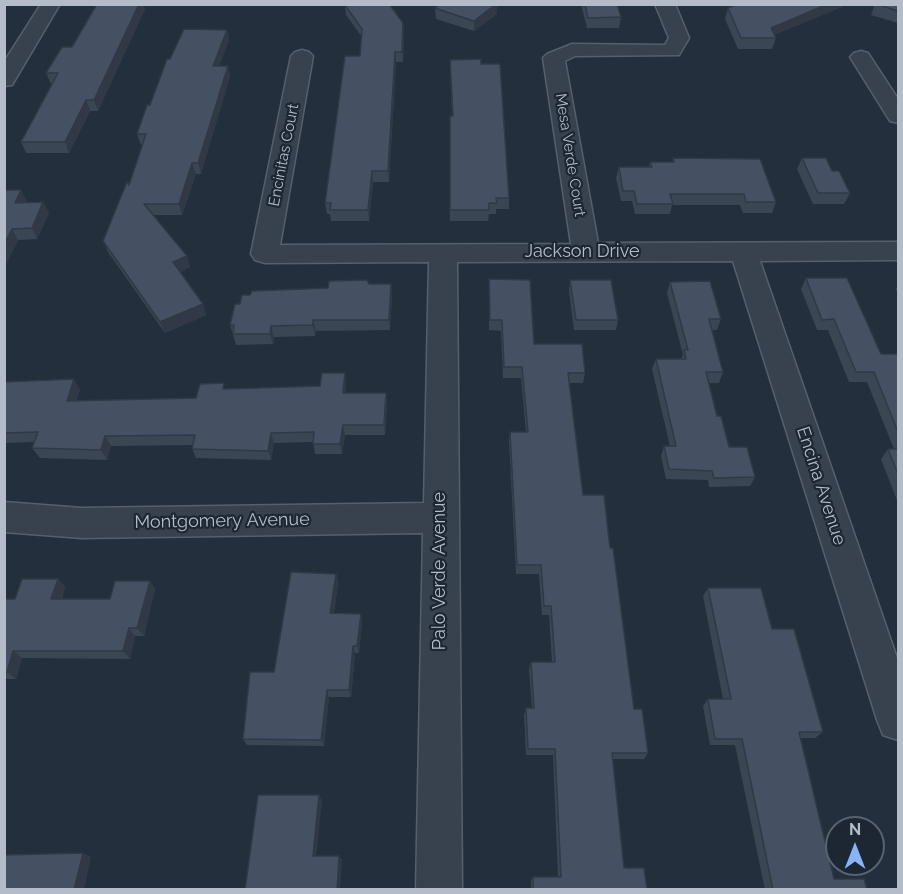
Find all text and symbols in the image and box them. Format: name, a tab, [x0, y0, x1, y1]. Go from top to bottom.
street label: Mesa Verde Court	[551, 92, 589, 218]
street label: Encinitas Court	[265, 102, 303, 208]
street label: Jackson Drive	[524, 241, 640, 263]
street label: Encina Avenue	[792, 424, 850, 548]
street label: Palo Verde Avenue	[429, 492, 451, 650]
street label: Montgomery Avenue	[134, 509, 310, 533]
north arrow	[825, 816, 885, 876]
text: N	[849, 820, 861, 839]

